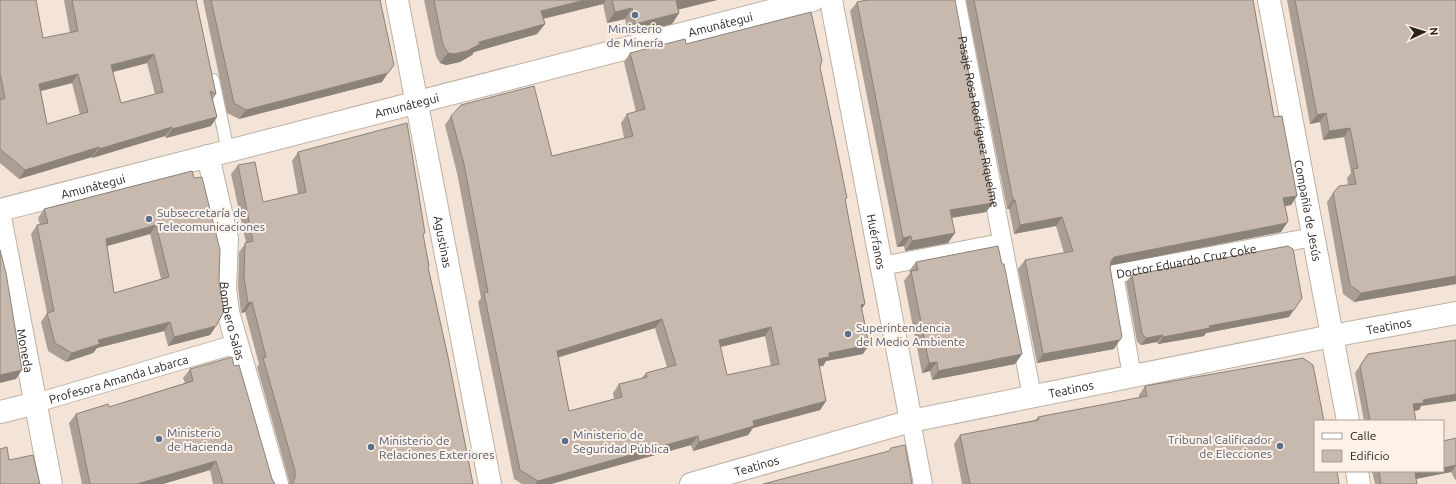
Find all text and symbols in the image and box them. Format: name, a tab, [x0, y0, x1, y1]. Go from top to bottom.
street label: Amunátegui	[687, 9, 754, 38]
marker: Ministerio de Minería	[630, 10, 640, 20]
north arrow	[1404, 12, 1444, 52]
place label: Ministerio de Minería	[607, 22, 663, 49]
text: N	[1428, 27, 1440, 36]
street label: Pasaje Rosa Rodríguez Riquelme	[957, 35, 1002, 209]
street label: Amunátegui	[373, 90, 440, 120]
street label: Compañía de Jesús	[1293, 159, 1324, 262]
street label: Amunátegui	[59, 171, 127, 201]
place label: Subsecretaría de Telecomunicaciones	[157, 206, 265, 233]
street label: Huérfanos	[865, 213, 889, 271]
marker: Subsecretaría de Telecomunicaciones	[144, 214, 154, 224]
street label: Agustinas	[432, 214, 455, 269]
street label: Doctor Eduardo Cruz Coke	[1115, 241, 1257, 280]
street label: Bombero Salas	[218, 282, 248, 362]
street label: Teatinos	[1365, 315, 1412, 336]
place label: Superintendencia del Medio Ambiente	[856, 321, 965, 348]
street label: Moneda	[15, 328, 36, 373]
marker: Superintendencia del Medio Ambiente	[843, 329, 853, 339]
street label: Profesora Amanda Labarca	[47, 352, 190, 405]
street label: Teatinos	[1047, 378, 1095, 400]
legend	[1314, 420, 1444, 472]
place label: Ministerio de Hacienda	[167, 426, 233, 453]
place label: Ministerio de Seguridad Pública	[573, 428, 669, 455]
text: Calle	[1350, 429, 1376, 442]
place label: Tribunal Calificador de Elecciones	[1168, 433, 1272, 460]
marker: Ministerio de Hacienda	[154, 434, 164, 444]
place label: Ministerio de Relaciones Exteriores	[379, 434, 494, 461]
marker: Ministerio de Seguridad Pública	[560, 436, 570, 446]
marker: Tribunal Calificador de Elecciones	[1275, 441, 1285, 451]
marker: Ministerio de Relaciones Exteriores	[366, 442, 376, 452]
text: Edificio	[1350, 449, 1390, 462]
street label: Teatinos	[733, 453, 780, 478]

